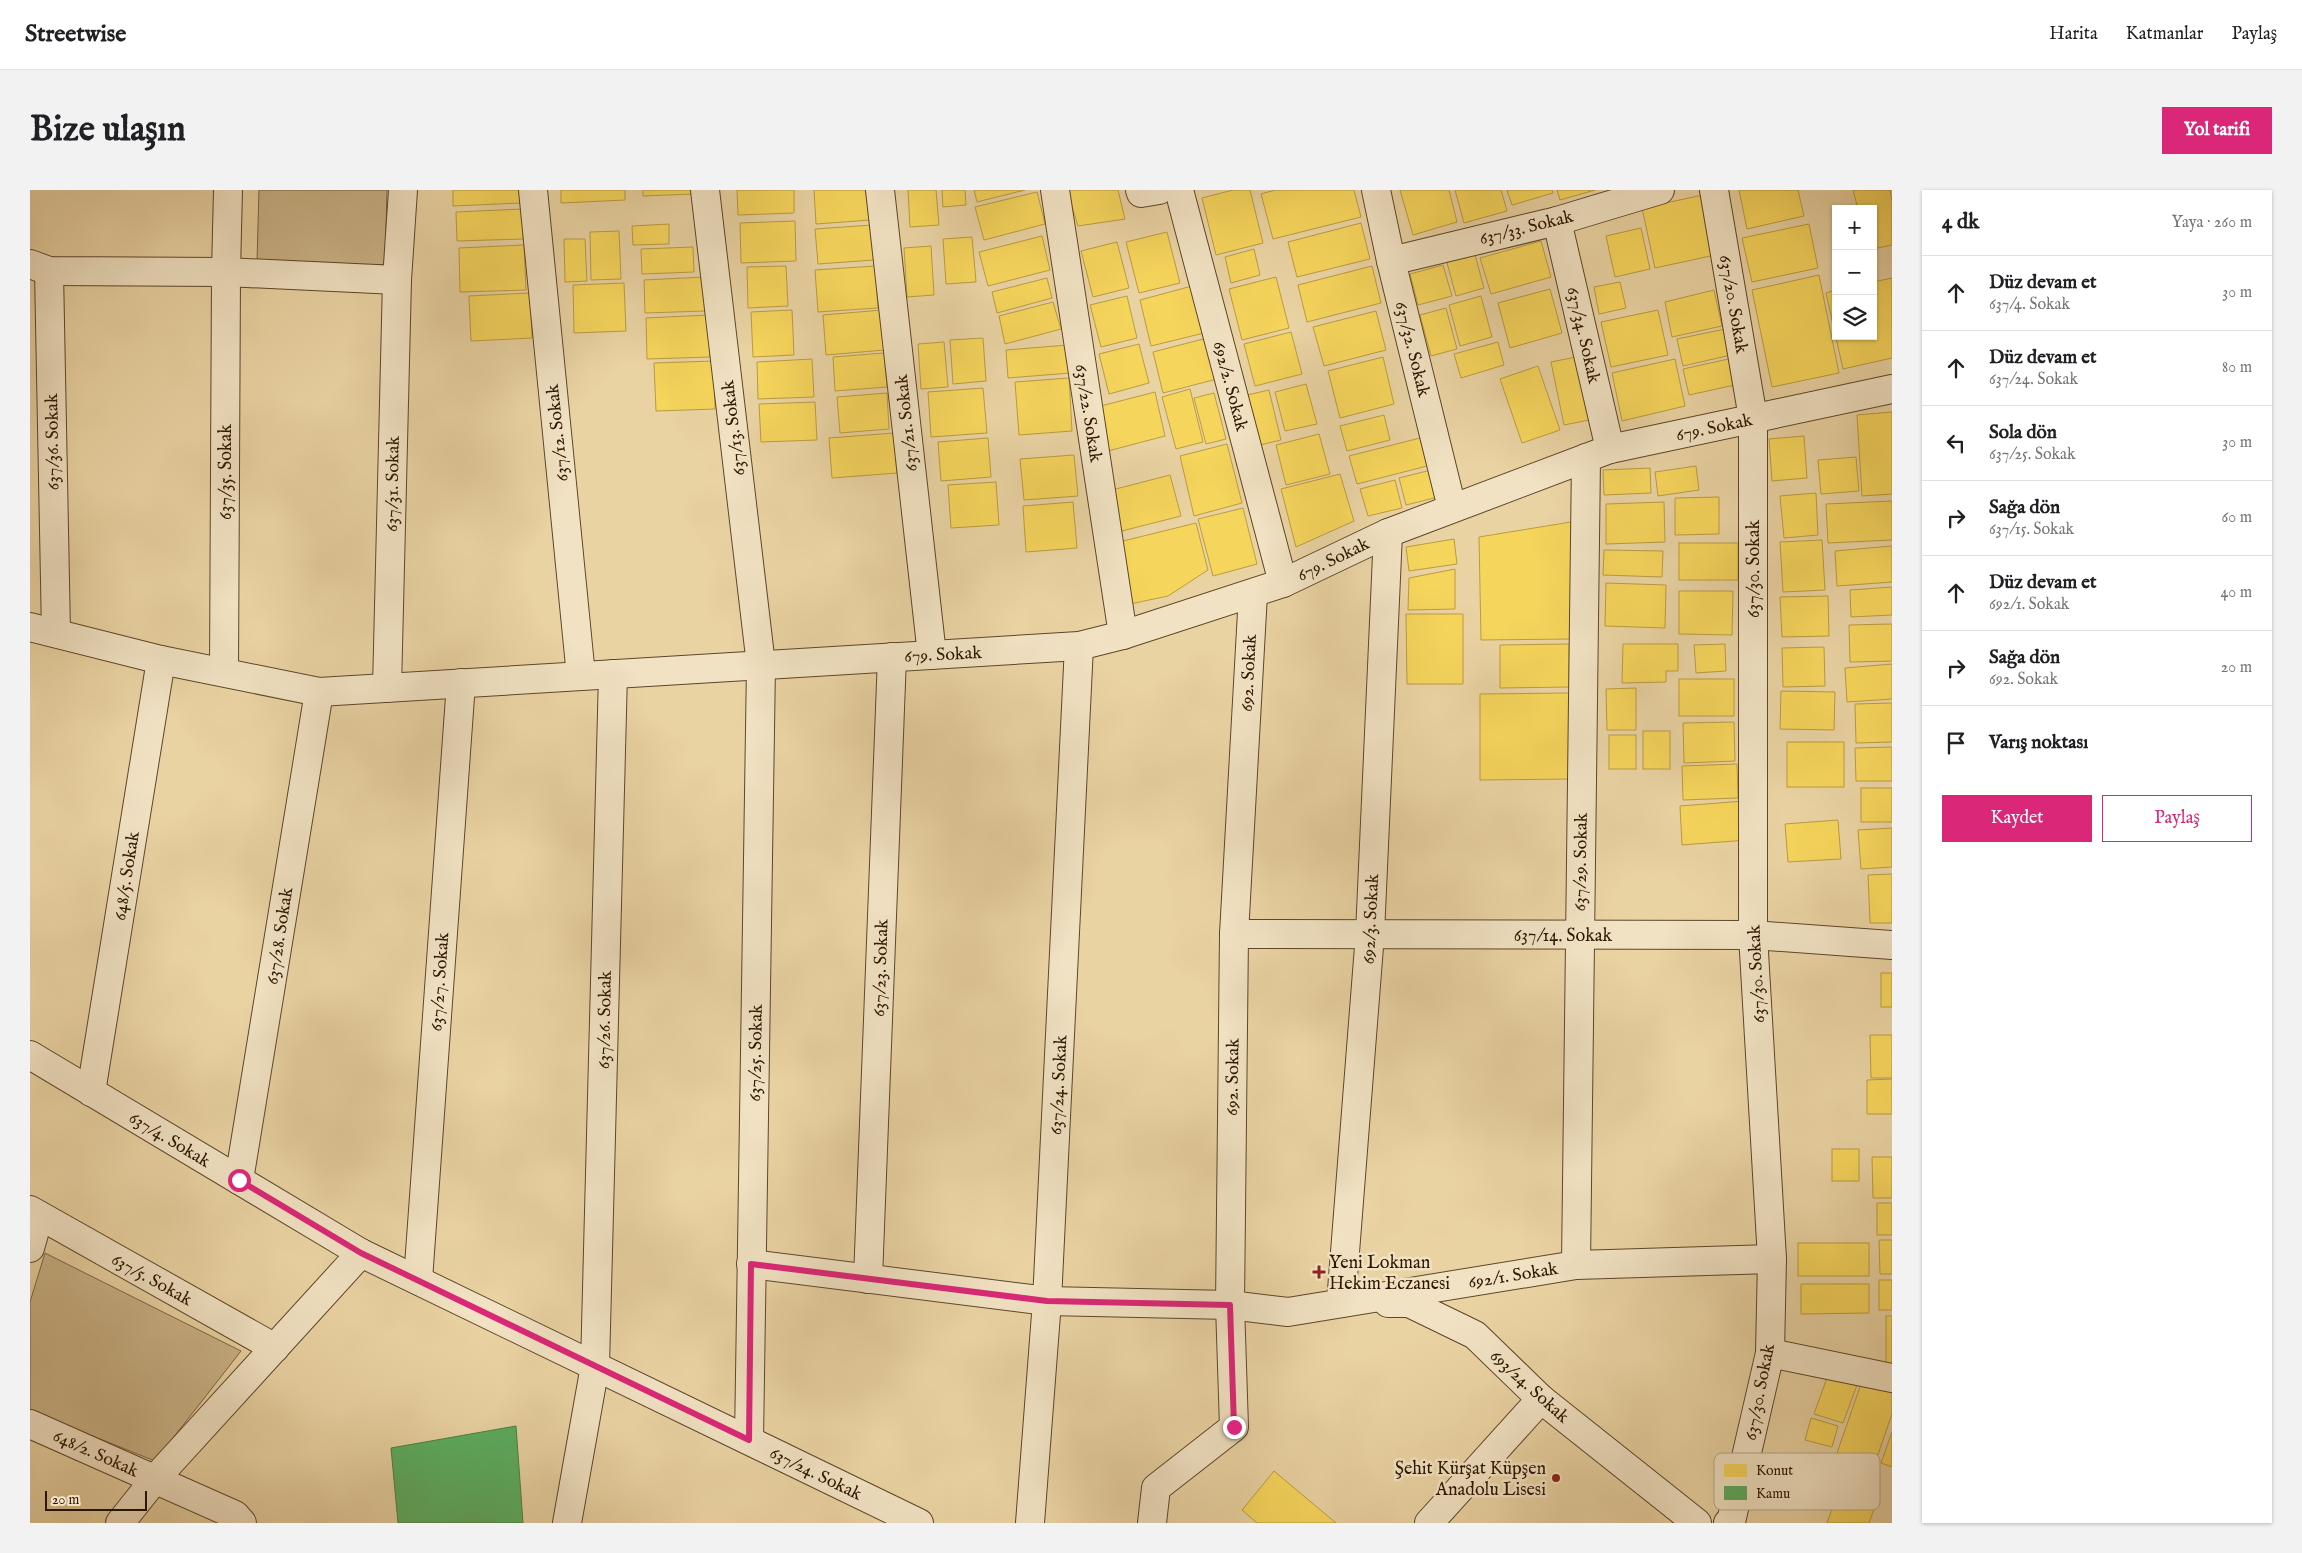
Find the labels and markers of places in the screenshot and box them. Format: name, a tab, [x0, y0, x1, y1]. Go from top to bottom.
place label: Yeni Lokman Hekim Eczanesi	[1329, 1252, 1450, 1296]
marker: Yeni Lokman Hekim Eczanesi	[1313, 1266, 1325, 1278]
place label: Şehit Kürşat Küpşen Anadolu Lisesi	[1395, 1458, 1546, 1502]
marker: Şehit Kürşat Küpşen Anadolu Lisesi	[1550, 1472, 1562, 1484]

